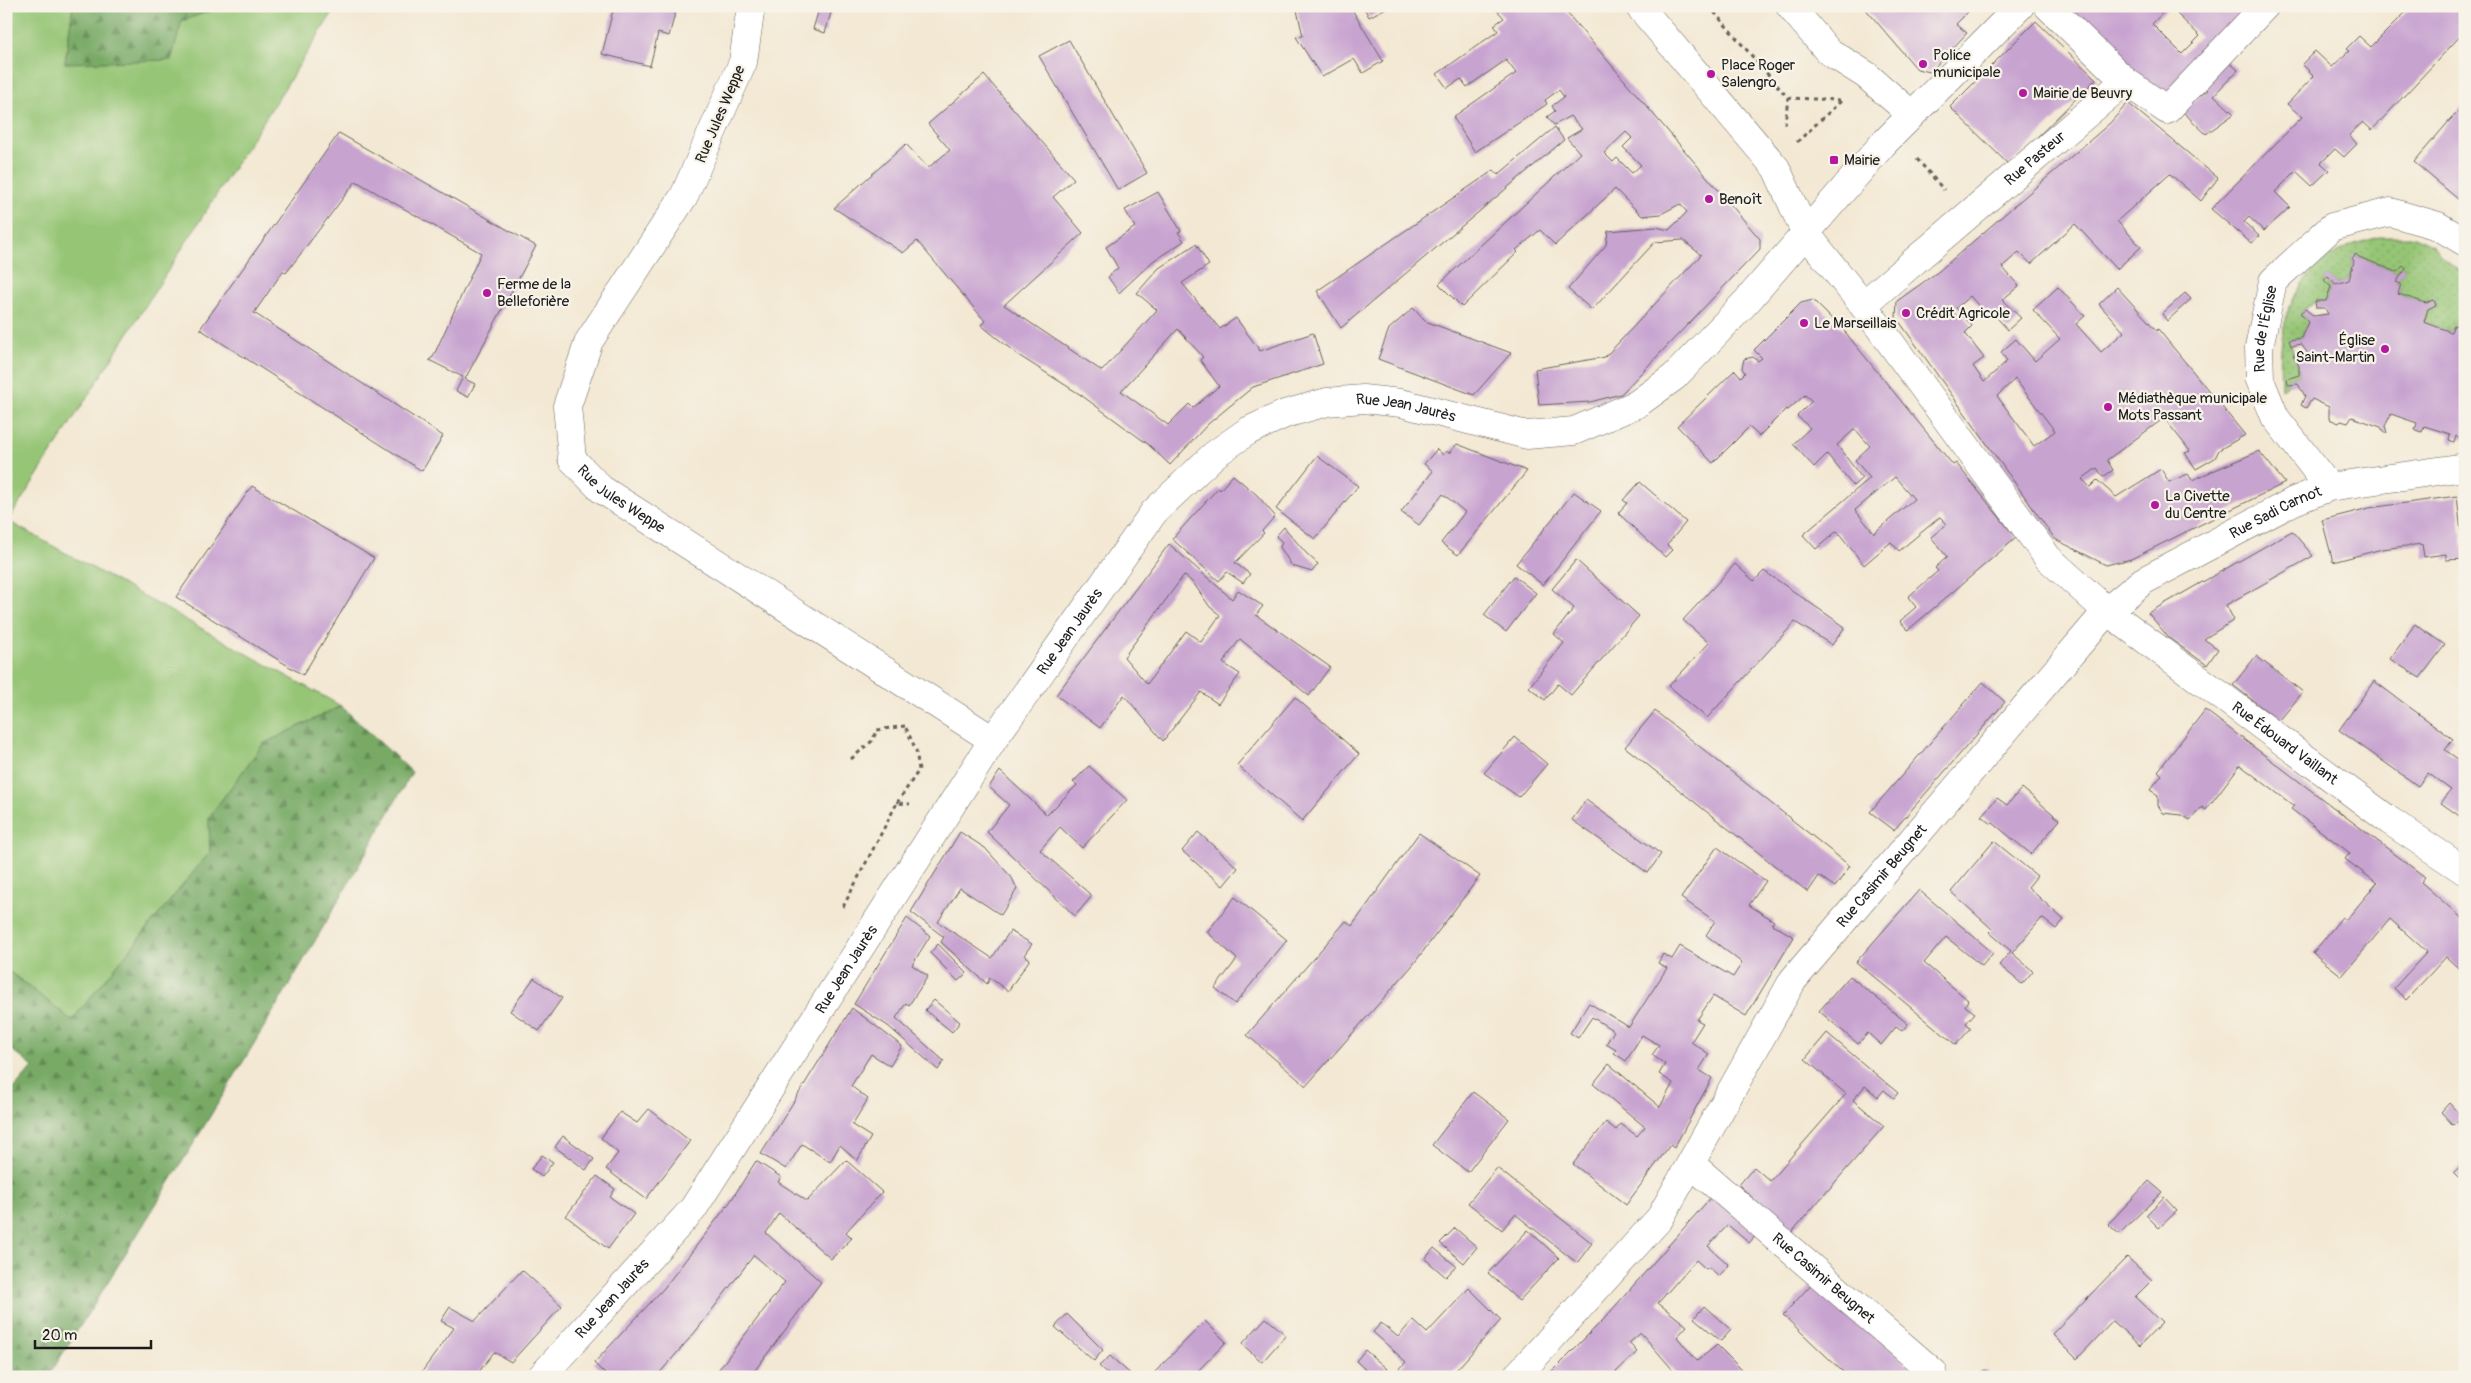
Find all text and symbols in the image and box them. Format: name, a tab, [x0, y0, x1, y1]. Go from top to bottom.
place label: Police municipale	[1933, 46, 2001, 82]
place label: Place Roger Salengro	[1721, 56, 1796, 92]
marker: Police municipale	[1917, 58, 1929, 70]
street label: Rue Jules Weppe	[691, 62, 750, 166]
marker: Place Roger Salengro	[1705, 68, 1717, 80]
place label: Mairie de Beuvry	[2033, 84, 2133, 103]
marker: Mairie de Beuvry	[2017, 87, 2029, 99]
street label: Rue Pasteur	[2001, 127, 2070, 190]
place label: Mairie	[1844, 151, 1880, 170]
marker: Mairie	[1828, 154, 1840, 166]
place label: Benoît	[1719, 190, 1763, 209]
marker: Benoît	[1703, 193, 1715, 205]
place label: Ferme de la Belleforière	[497, 275, 571, 311]
street label: Rue de l'Église	[2250, 283, 2282, 373]
marker: Ferme de la Belleforière	[481, 287, 493, 299]
place label: Crédit Agricole	[1916, 304, 2010, 323]
marker: Crédit Agricole	[1900, 307, 1912, 319]
place label: Le Marseillais	[1814, 314, 1897, 333]
marker: Le Marseillais	[1798, 317, 1810, 329]
place label: Église Saint-Martin	[2296, 331, 2376, 367]
marker: Église Saint-Martin	[2379, 343, 2391, 355]
place label: Médiathèque municipale Mots Passant	[2118, 389, 2268, 425]
street label: Rue Jean Jaurès	[1355, 390, 1458, 427]
marker: Médiathèque municipale Mots Passant	[2102, 401, 2114, 413]
street label: Rue Jules Weppe	[573, 461, 669, 538]
street label: Rue Sadi Carnot	[2226, 482, 2325, 543]
place label: La Civette du Centre	[2165, 487, 2230, 523]
marker: La Civette du Centre	[2149, 499, 2161, 511]
street label: Rue Jean Jaurès	[1033, 585, 1107, 679]
street label: Rue Édouard Vaillant	[2228, 698, 2342, 790]
street label: Rue Casimir Beugnet	[1833, 820, 1932, 932]
street label: Rue Jean Jaurès	[811, 922, 882, 1017]
street label: Rue Casimir Beugnet	[1768, 1229, 1880, 1329]
street label: Rue Jean Jaurès	[571, 1255, 654, 1343]
scale bar	[35, 1318, 151, 1350]
text: 20 m	[42, 1326, 77, 1345]

